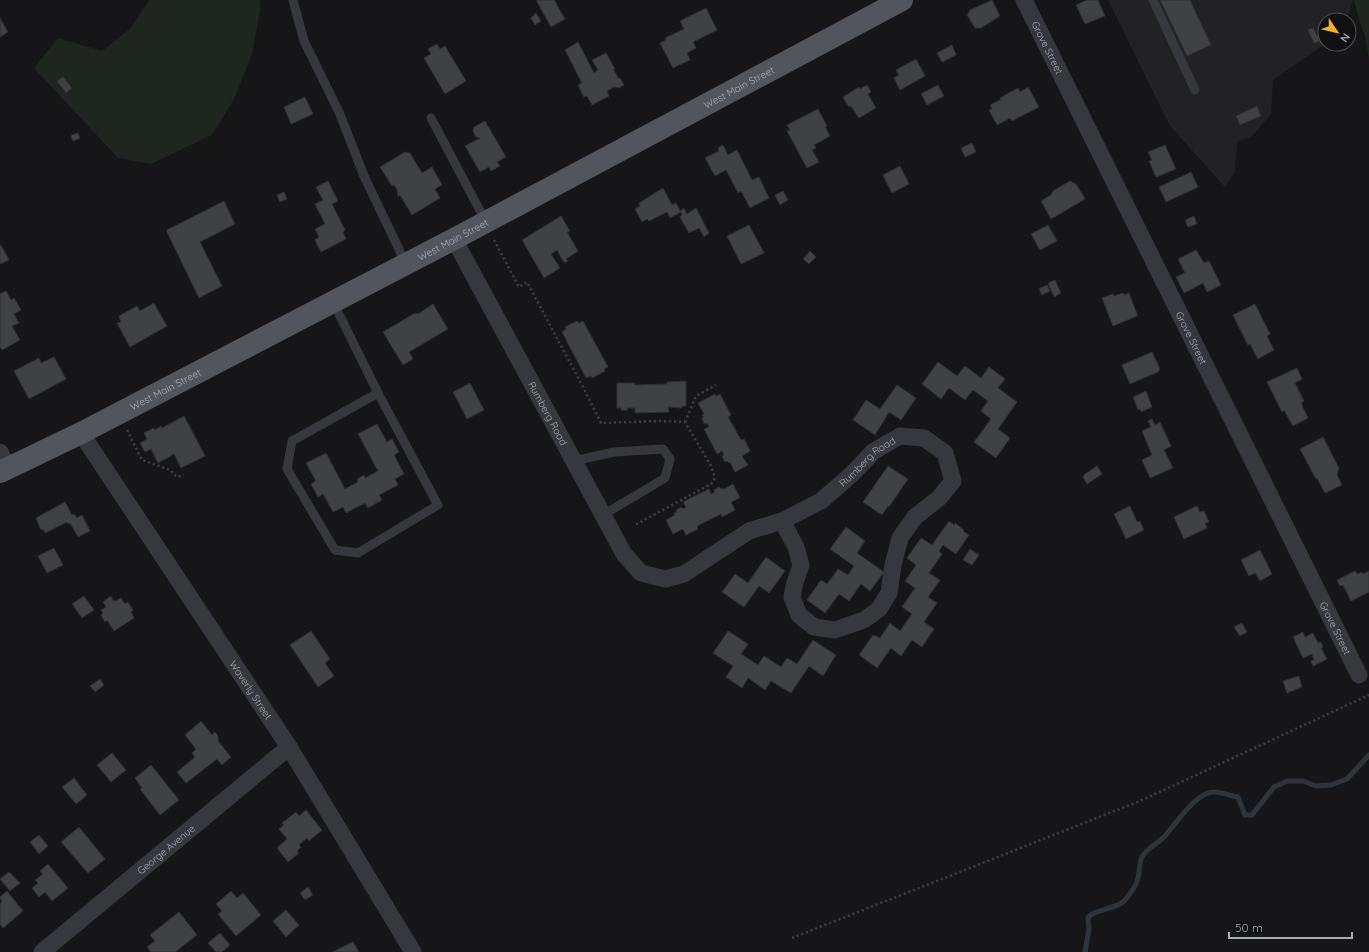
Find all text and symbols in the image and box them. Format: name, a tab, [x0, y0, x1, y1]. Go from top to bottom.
north arrow	[1317, 12, 1357, 52]
street label: Grove Street	[1028, 19, 1066, 77]
text: N	[1337, 30, 1353, 45]
street label: West Main Street	[701, 63, 777, 112]
street label: West Main Street	[415, 216, 491, 264]
street label: Grove Street	[1173, 309, 1210, 367]
street label: West Main Street	[128, 365, 204, 413]
street label: Rumberg Road	[525, 379, 570, 448]
street label: Rumberg Road	[836, 434, 898, 489]
street label: Grove Street	[1317, 599, 1354, 657]
street label: Waverly Street	[226, 658, 275, 723]
street label: George Avenue	[135, 822, 198, 877]
scale bar	[1229, 914, 1352, 940]
text: 50 m	[1235, 920, 1263, 935]

